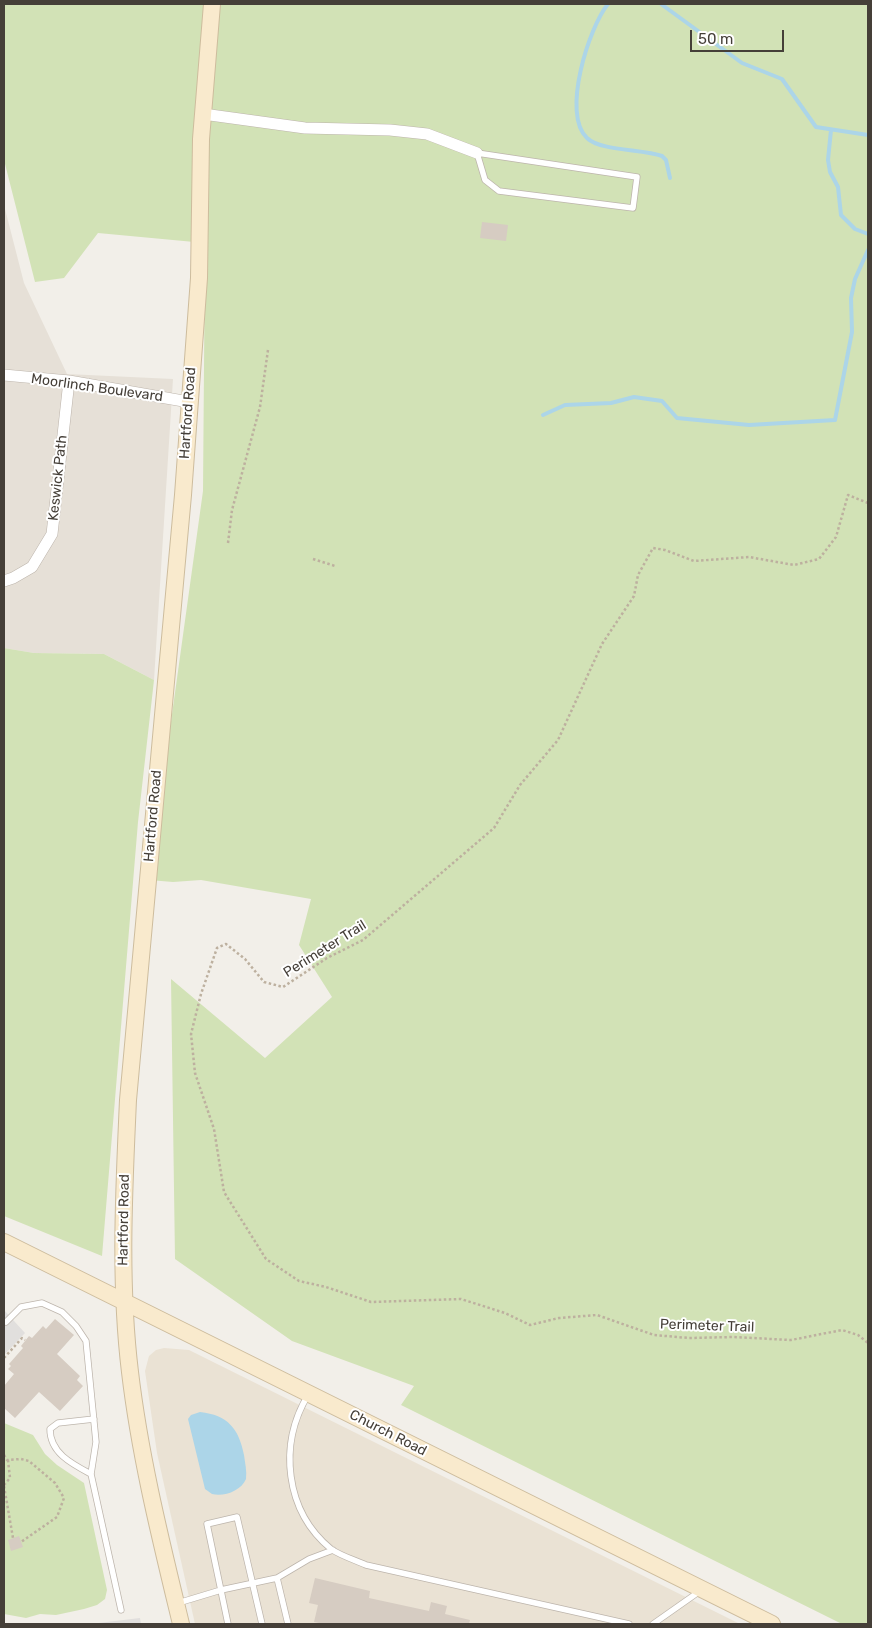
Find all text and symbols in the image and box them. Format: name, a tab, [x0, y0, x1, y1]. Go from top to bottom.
scale bar	[692, 20, 786, 52]
text: 50 m	[698, 30, 733, 48]
street label: Hartford Road	[176, 367, 200, 459]
street label: Moorlinch Boulevard	[30, 370, 164, 406]
street label: Keswick Path	[45, 434, 71, 522]
street label: Hartford Road	[141, 769, 165, 863]
street label: Perimeter Trail	[281, 917, 369, 981]
street label: Hartford Road	[115, 1174, 133, 1266]
street label: Perimeter Trail	[660, 1316, 754, 1336]
street label: Church Road	[347, 1406, 429, 1460]

